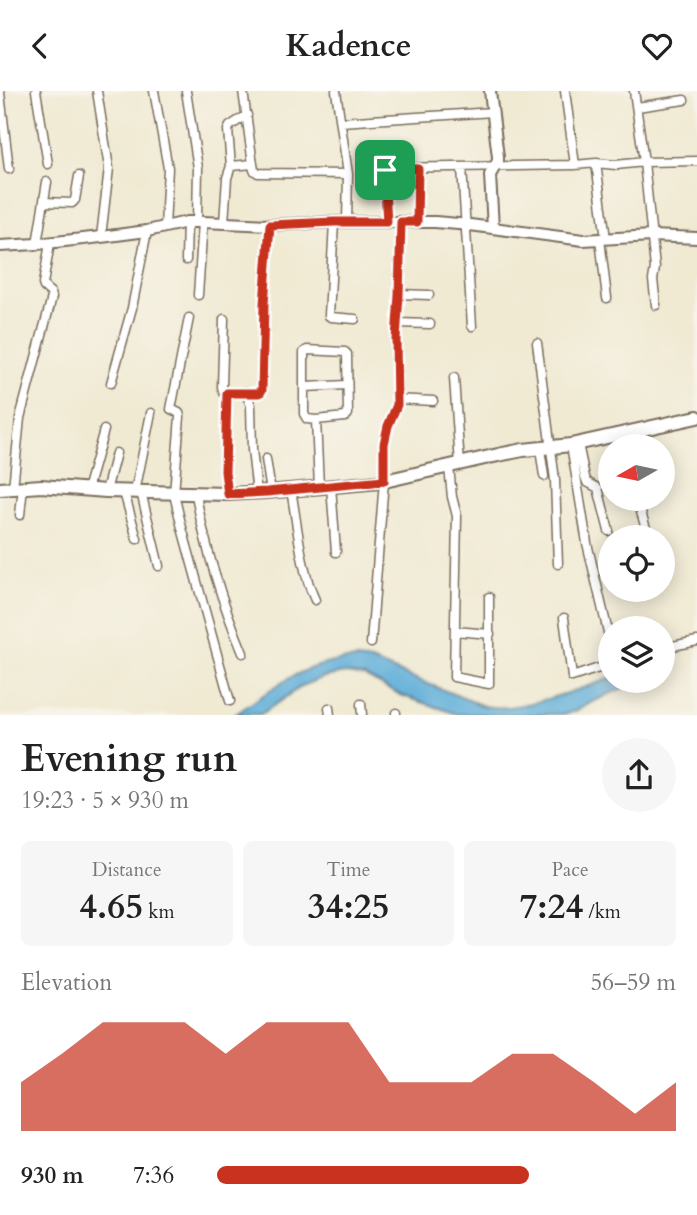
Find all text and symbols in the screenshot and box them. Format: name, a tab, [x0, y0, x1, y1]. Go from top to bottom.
text: Kadence	[285, 24, 412, 68]
icon: back	[21, 27, 59, 65]
icon: heart	[638, 27, 676, 65]
pin	[355, 140, 415, 200]
icon: arrive	[366, 151, 404, 189]
north arrow	[598, 434, 676, 511]
map controls	[598, 434, 675, 693]
button: locate	[598, 525, 675, 602]
button: layers	[598, 616, 675, 693]
text: Evening run	[21, 733, 237, 785]
button: share	[602, 738, 676, 812]
text: 19:23 · 5 × 930 m	[21, 785, 189, 816]
text: Distance	[92, 857, 162, 883]
text: Time	[327, 857, 370, 883]
text: Pace	[552, 857, 589, 883]
text: 4.65	[79, 883, 143, 931]
text: 34:25	[308, 883, 389, 931]
text: 7:24	[519, 883, 583, 931]
text: km	[143, 899, 174, 925]
text: /km	[583, 899, 621, 925]
text: Elevation	[21, 967, 112, 998]
text: 56–59 m	[591, 967, 676, 998]
text: 930 m	[21, 1160, 84, 1191]
text: 7:36	[133, 1160, 174, 1191]

